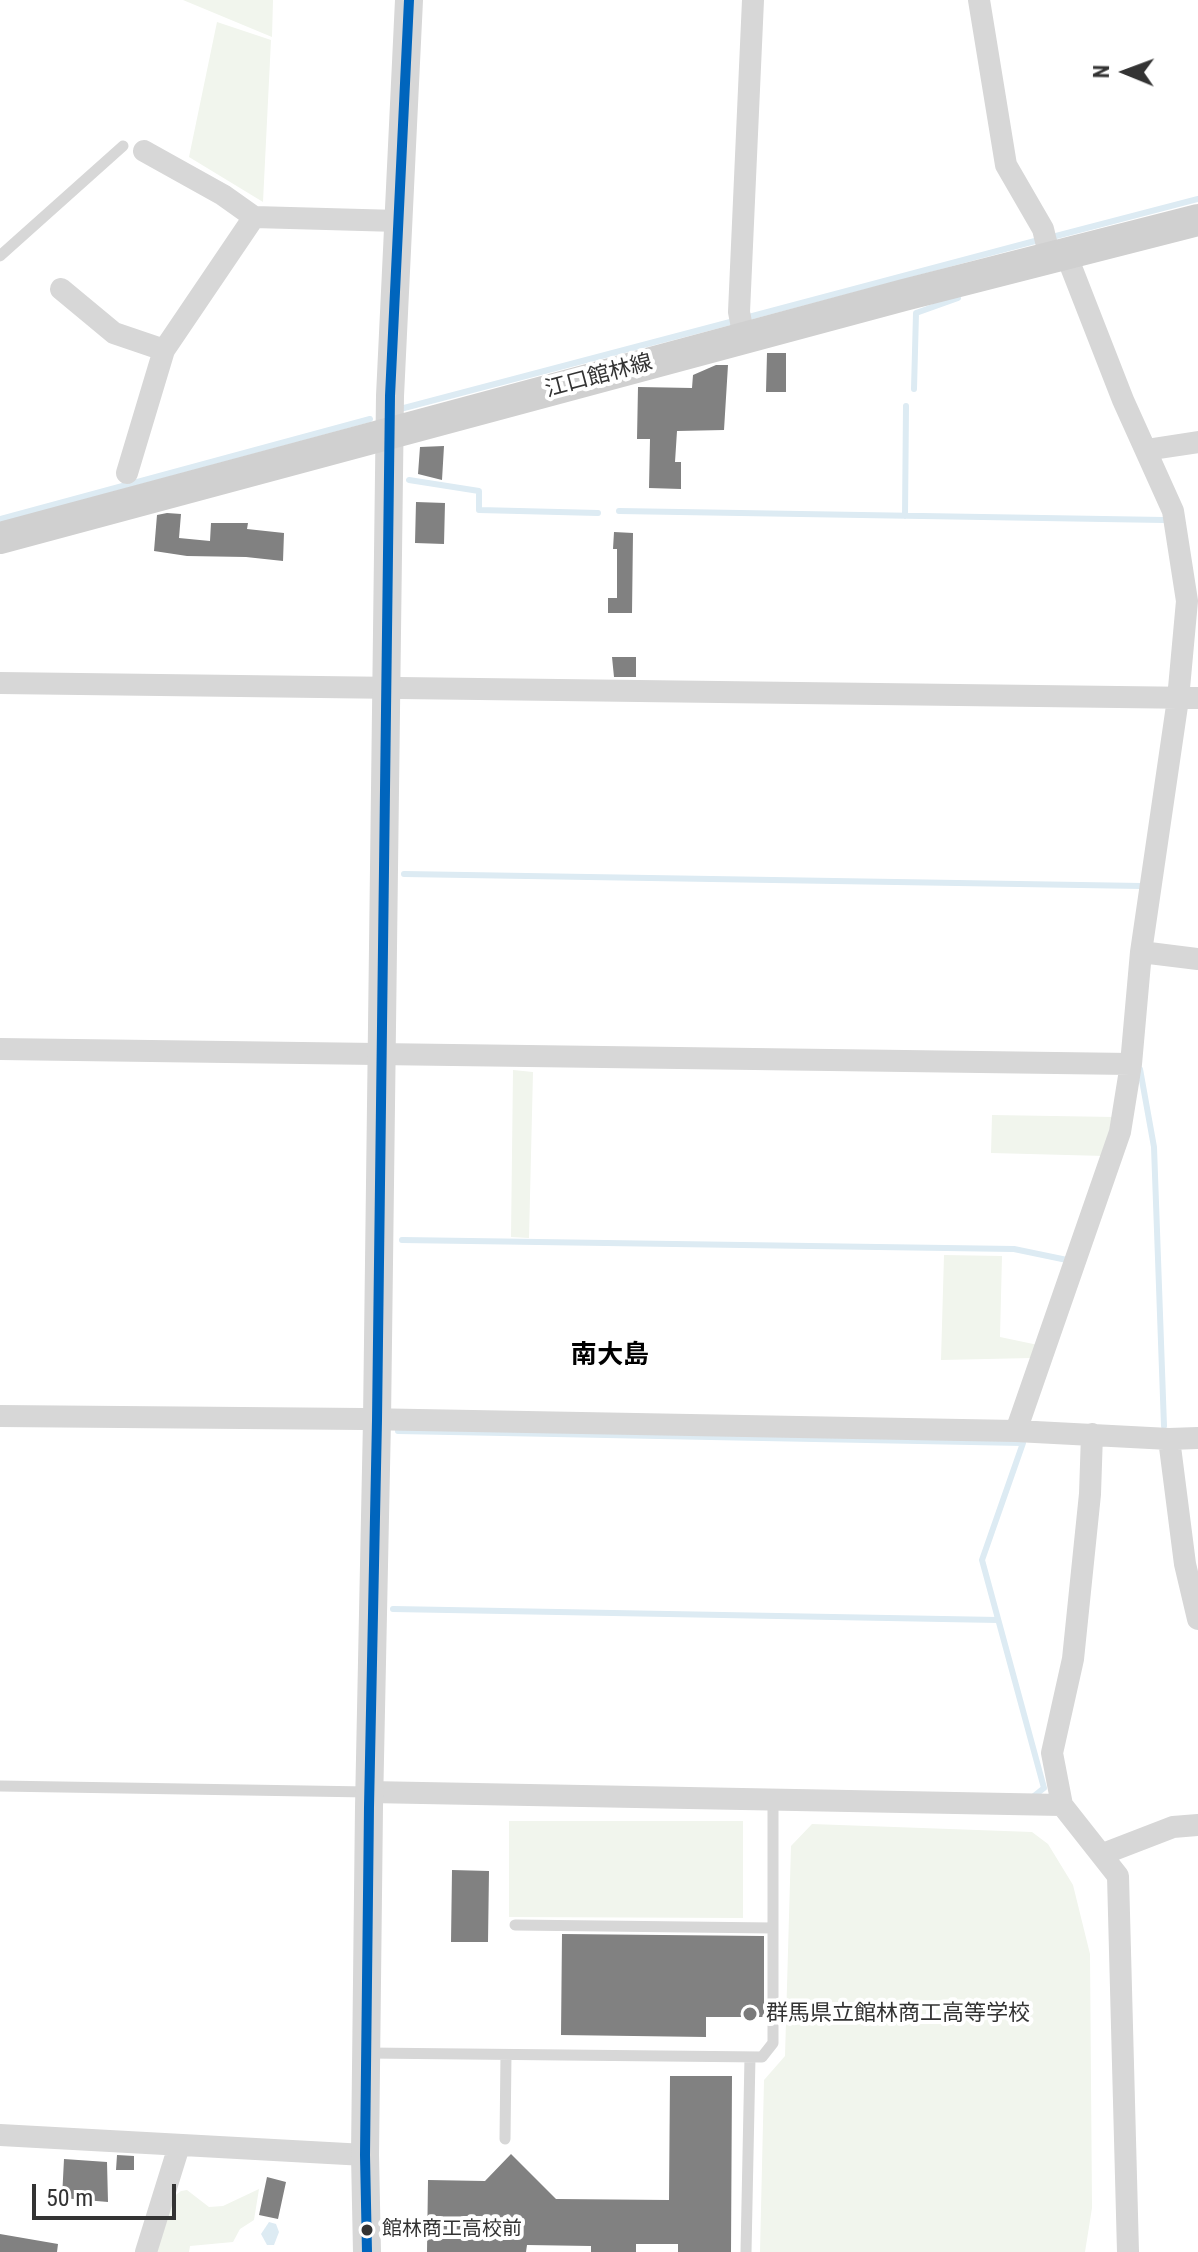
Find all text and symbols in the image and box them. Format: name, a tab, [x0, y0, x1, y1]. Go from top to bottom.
north arrow	[1086, 32, 1166, 112]
text: N	[1089, 65, 1114, 79]
street label: 江口館林線	[542, 350, 656, 404]
district label: 南大島	[571, 1340, 649, 1372]
place label: 群馬県立館林商工高等学校	[766, 2001, 1030, 2027]
marker: 群馬県立館林商工高等学校	[741, 2005, 759, 2023]
scale bar	[36, 2168, 180, 2218]
text: 50 m	[46, 2184, 93, 2212]
place label: 館林商工高校前	[382, 2218, 522, 2242]
marker: 館林商工高校前	[359, 2222, 375, 2238]

